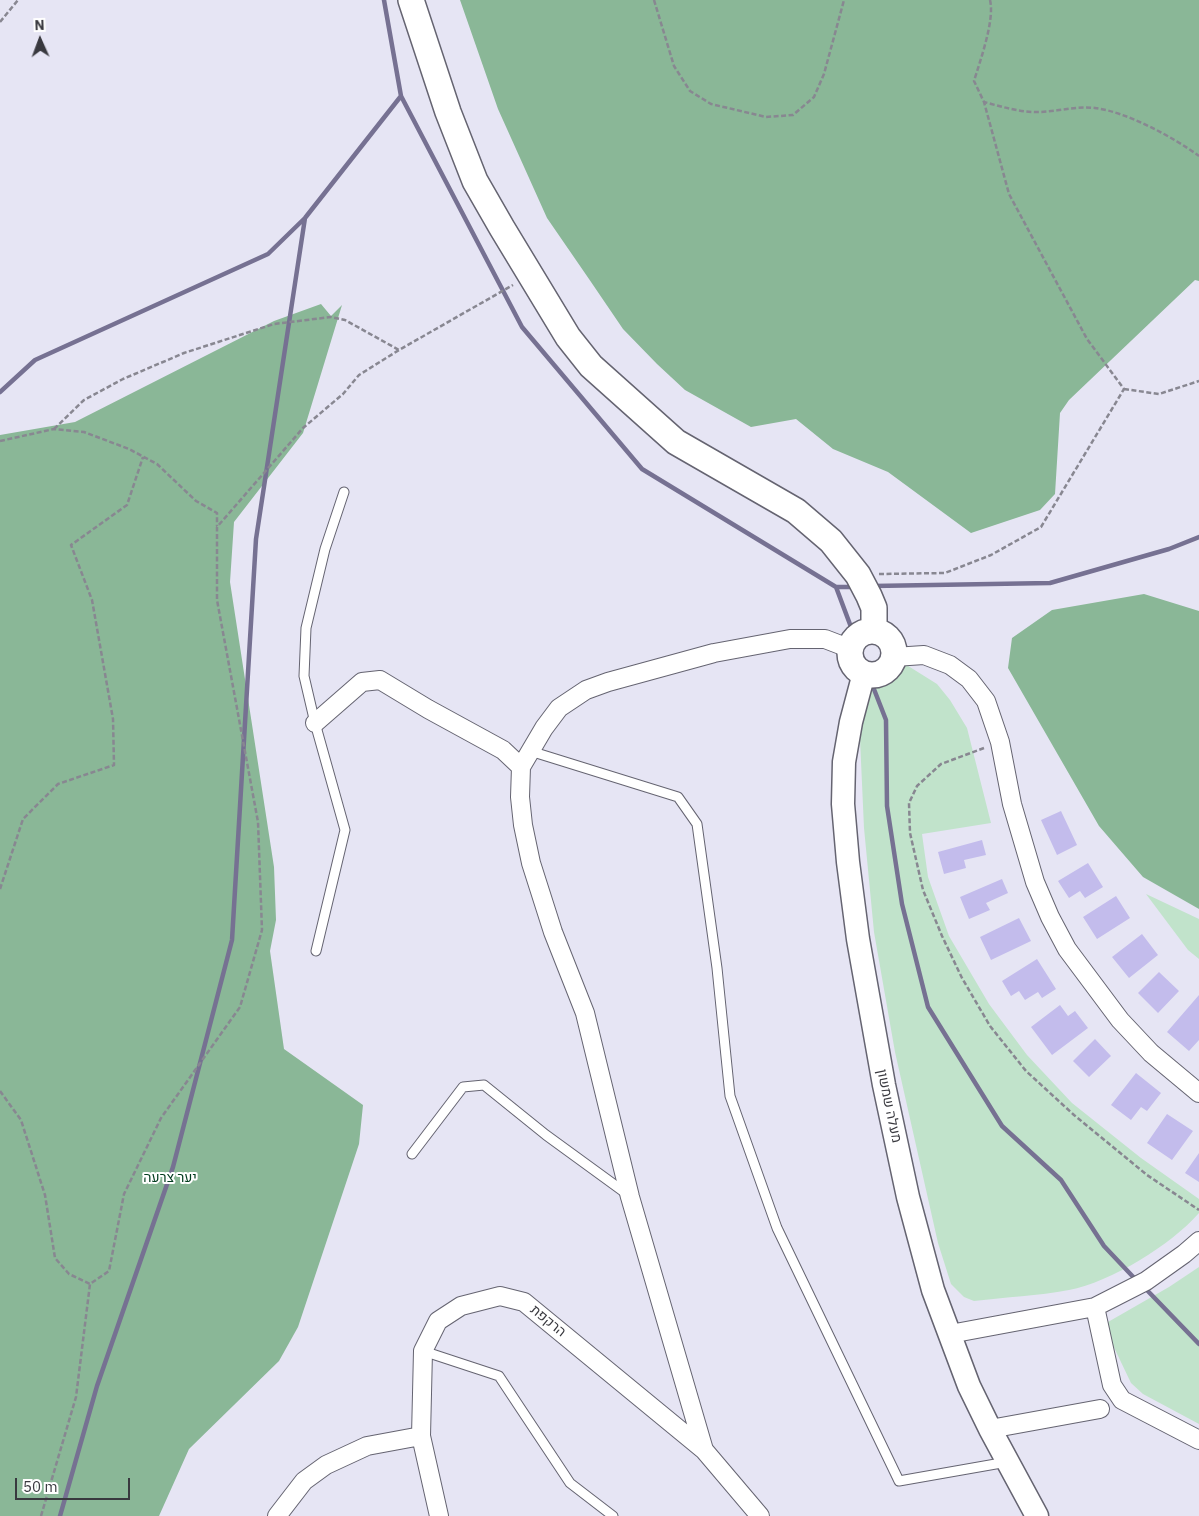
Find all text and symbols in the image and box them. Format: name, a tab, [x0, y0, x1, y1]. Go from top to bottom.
north arrow	[15, 15, 65, 65]
text: N	[34, 16, 45, 34]
street label: מעלה שמשון	[873, 1068, 905, 1144]
park label: יער צרעה	[143, 1170, 197, 1186]
street label: הרקפת	[527, 1301, 569, 1341]
scale bar	[18, 1468, 132, 1500]
text: 50 m	[23, 1477, 58, 1496]

